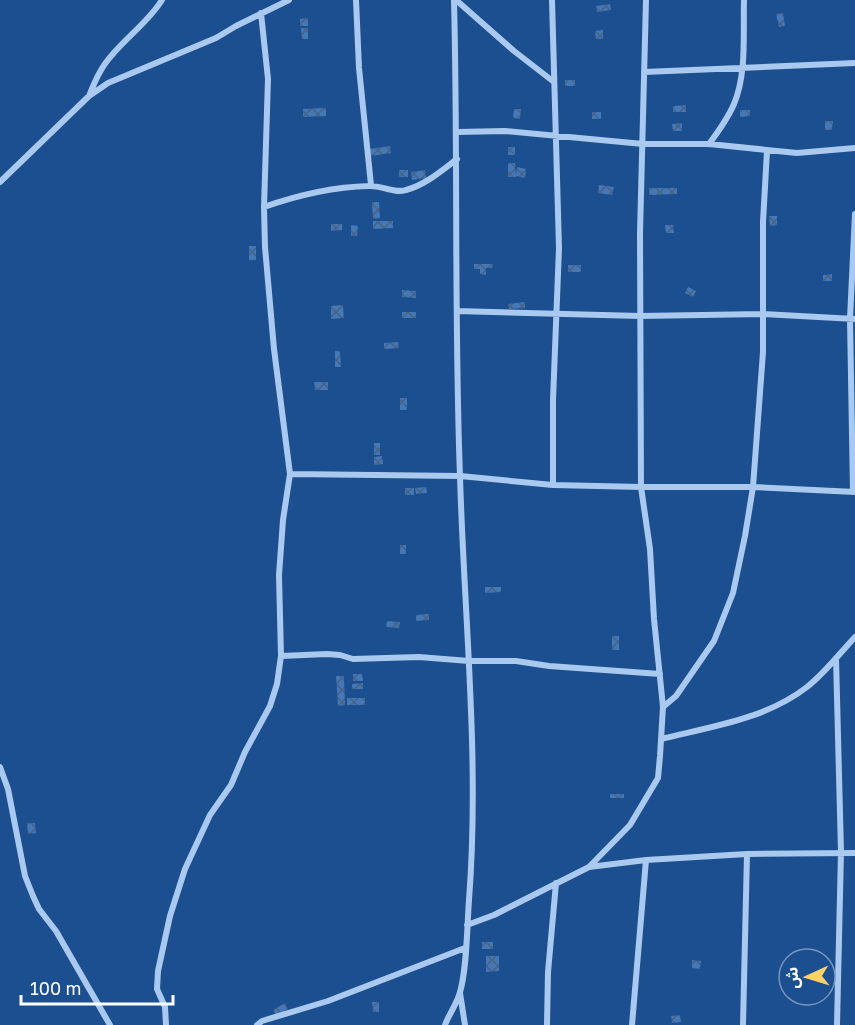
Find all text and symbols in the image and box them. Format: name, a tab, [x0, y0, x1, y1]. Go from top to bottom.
north arrow	[777, 947, 837, 1007]
text: ش	[781, 966, 803, 990]
scale bar	[21, 968, 172, 1006]
text: 100 m	[30, 977, 81, 999]

